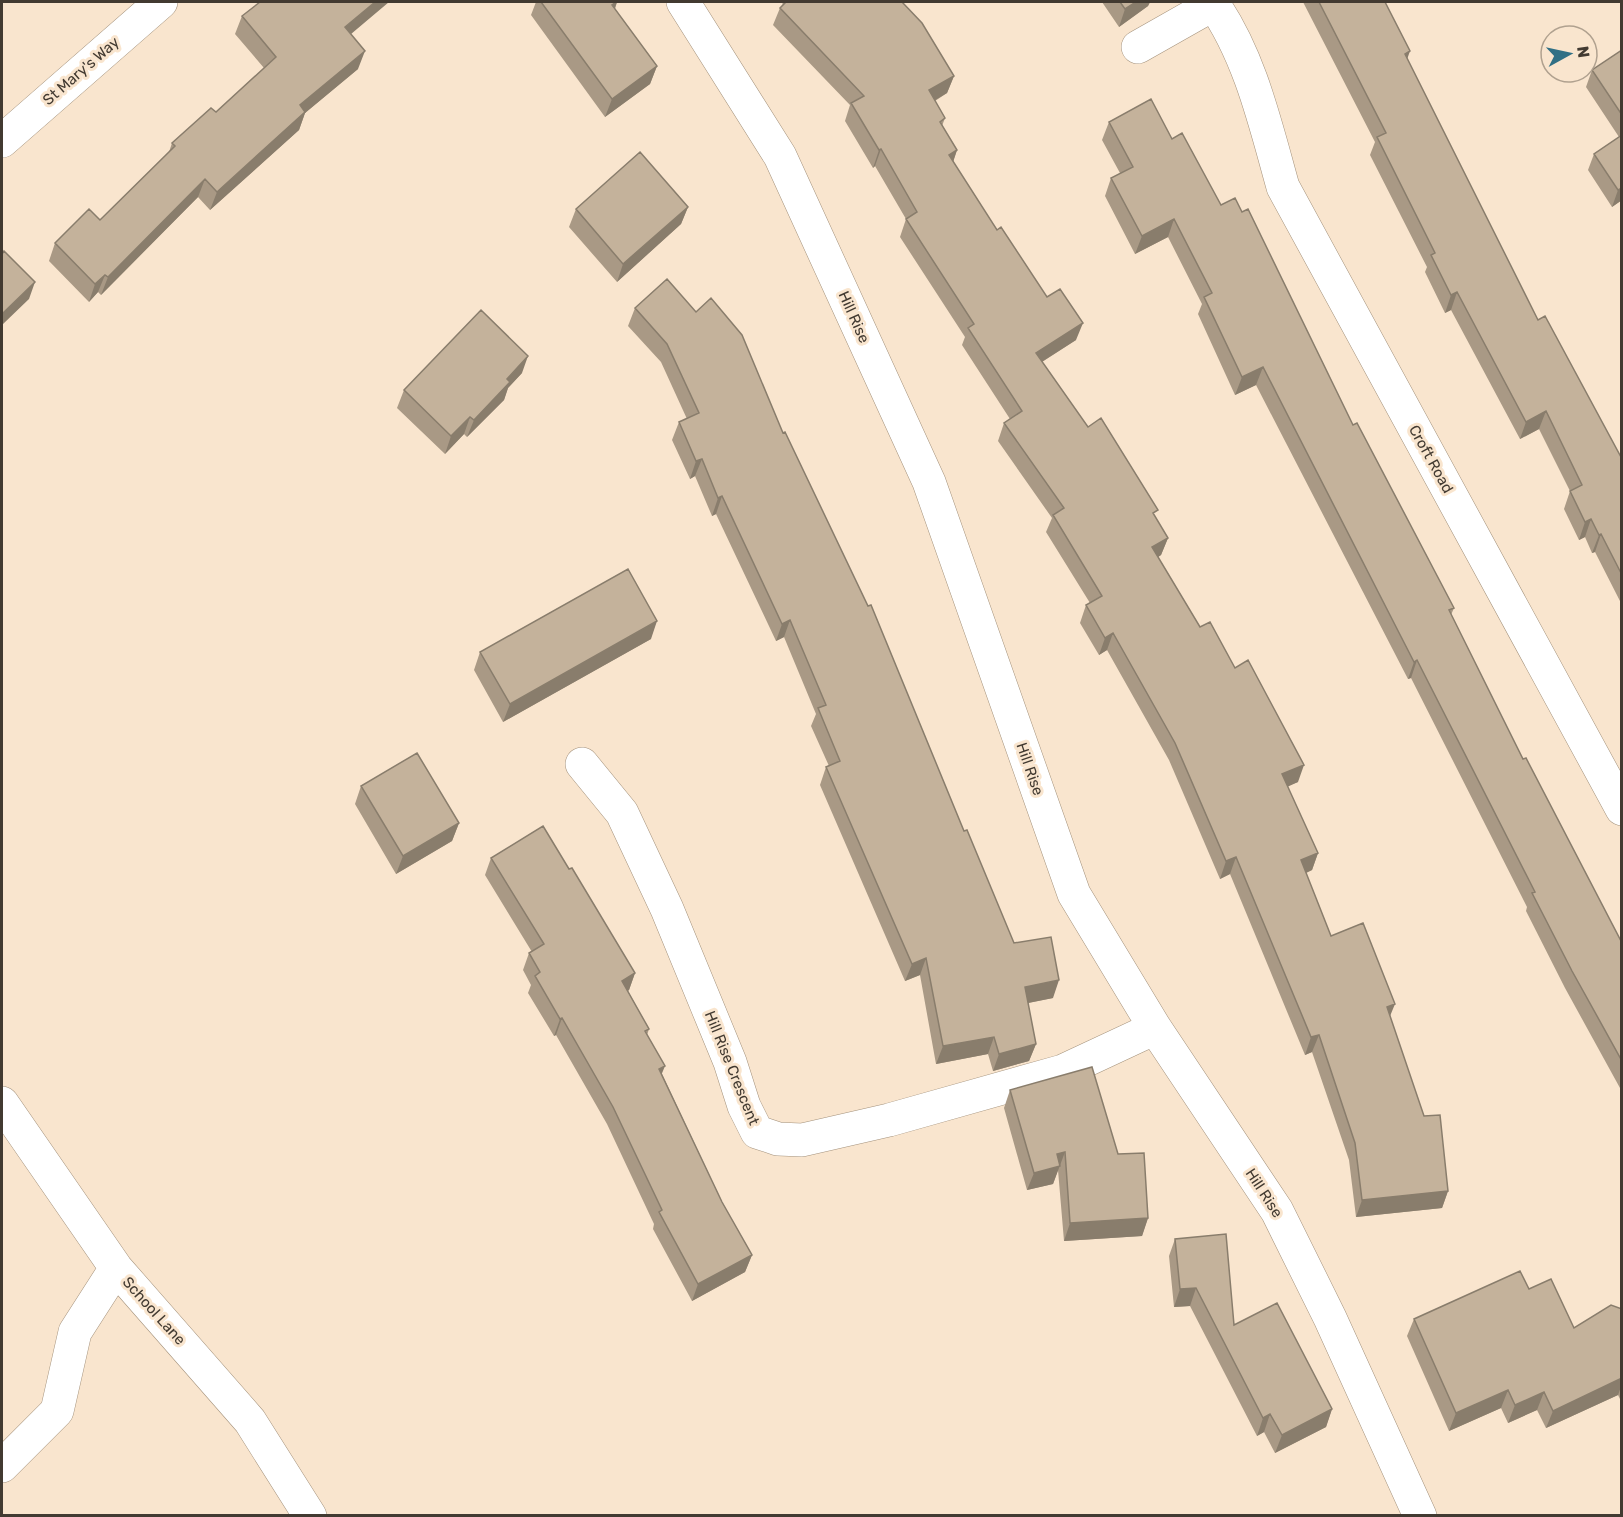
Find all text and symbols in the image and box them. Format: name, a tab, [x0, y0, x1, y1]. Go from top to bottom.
north arrow	[1539, 24, 1599, 84]
street label: St Mary's Way	[39, 33, 123, 109]
text: N	[1573, 45, 1594, 59]
street label: Hill Rise	[835, 288, 873, 346]
street label: Croft Road	[1405, 422, 1457, 496]
street label: Hill Rise	[1013, 740, 1047, 798]
street label: Hill Rise Crescent	[701, 1008, 763, 1128]
street label: Hill Rise	[1242, 1165, 1286, 1221]
street label: School Lane	[119, 1273, 189, 1349]

